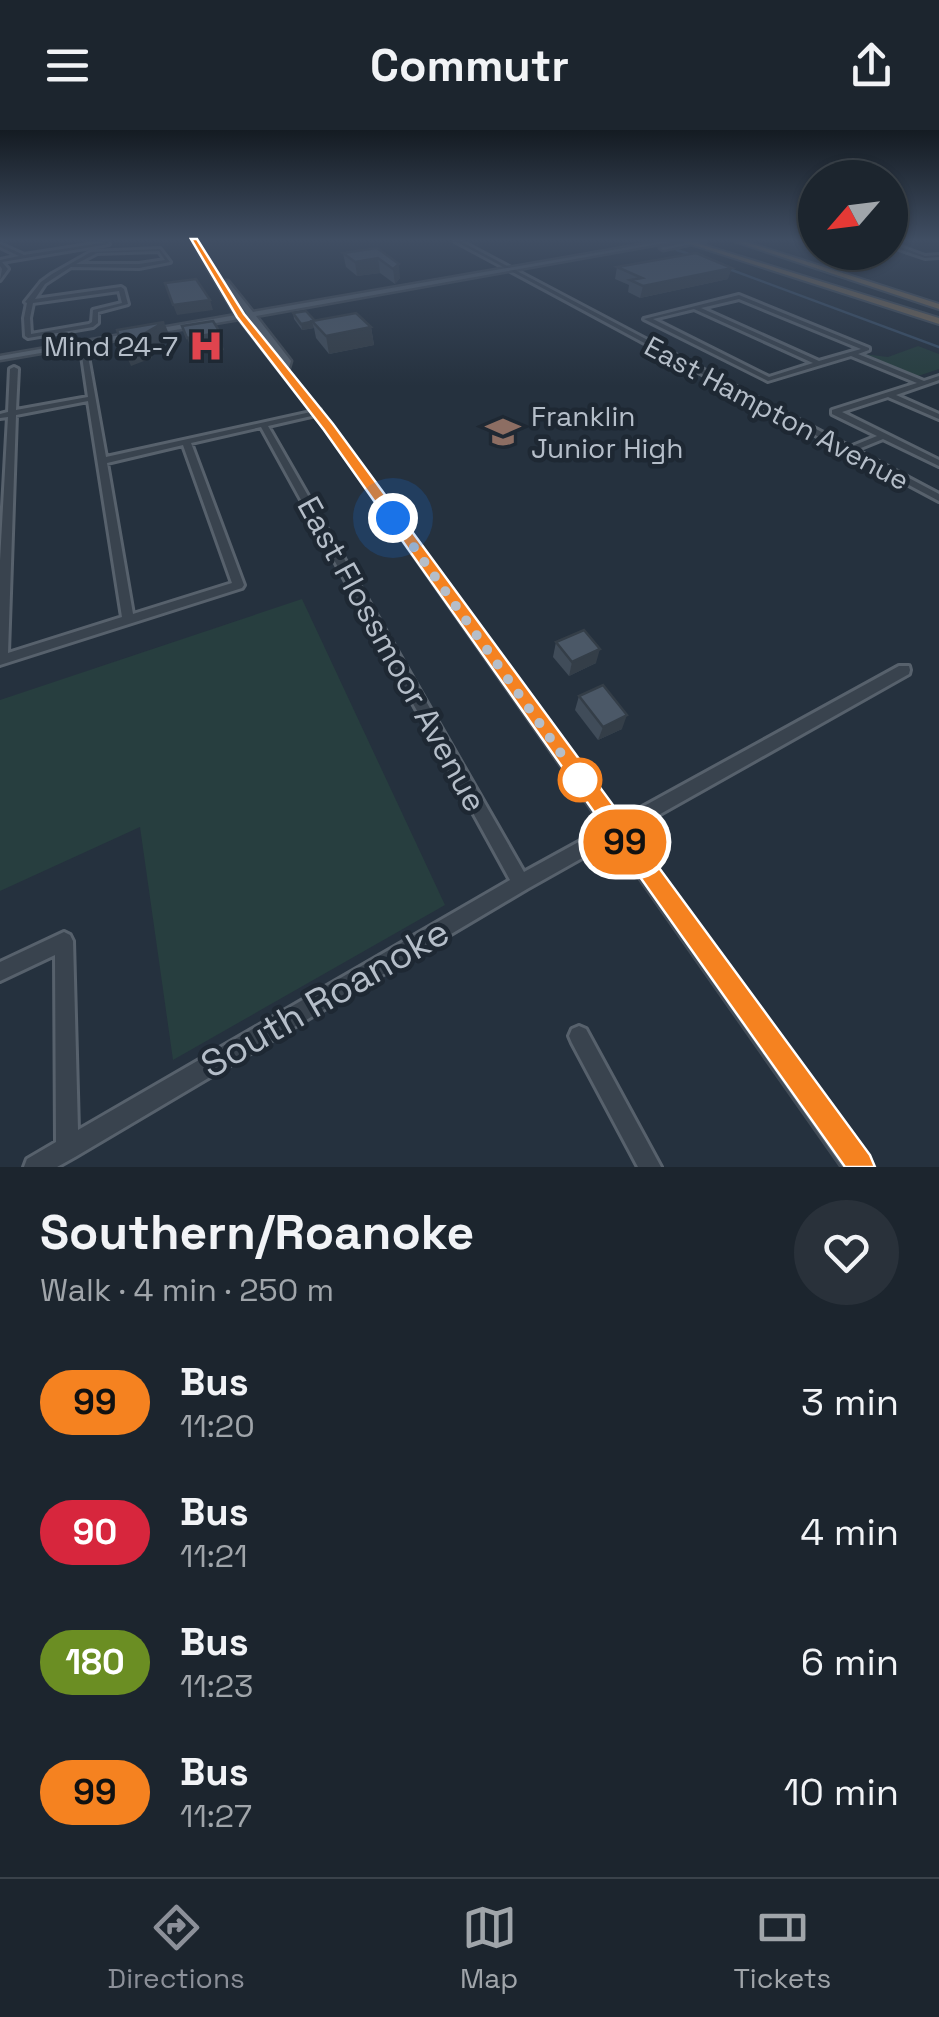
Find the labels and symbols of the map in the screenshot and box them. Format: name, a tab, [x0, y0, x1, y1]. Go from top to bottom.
north arrow	[798, 160, 908, 270]
hospital icon: Mind 24-7	[187, 327, 225, 365]
place label: Mind 24-7	[44, 328, 178, 364]
street label: East Hampton Avenue	[638, 328, 916, 498]
place label: Franklin Junior High	[531, 398, 684, 466]
school or university icon: Franklin Junior High	[484, 413, 522, 451]
street label: East Flossmoor Avenue	[289, 489, 495, 819]
your location	[368, 493, 418, 543]
unlabelled marker	[559, 759, 601, 801]
line badge: 99	[580, 810, 670, 874]
street label: South Roanoke	[192, 908, 458, 1088]

